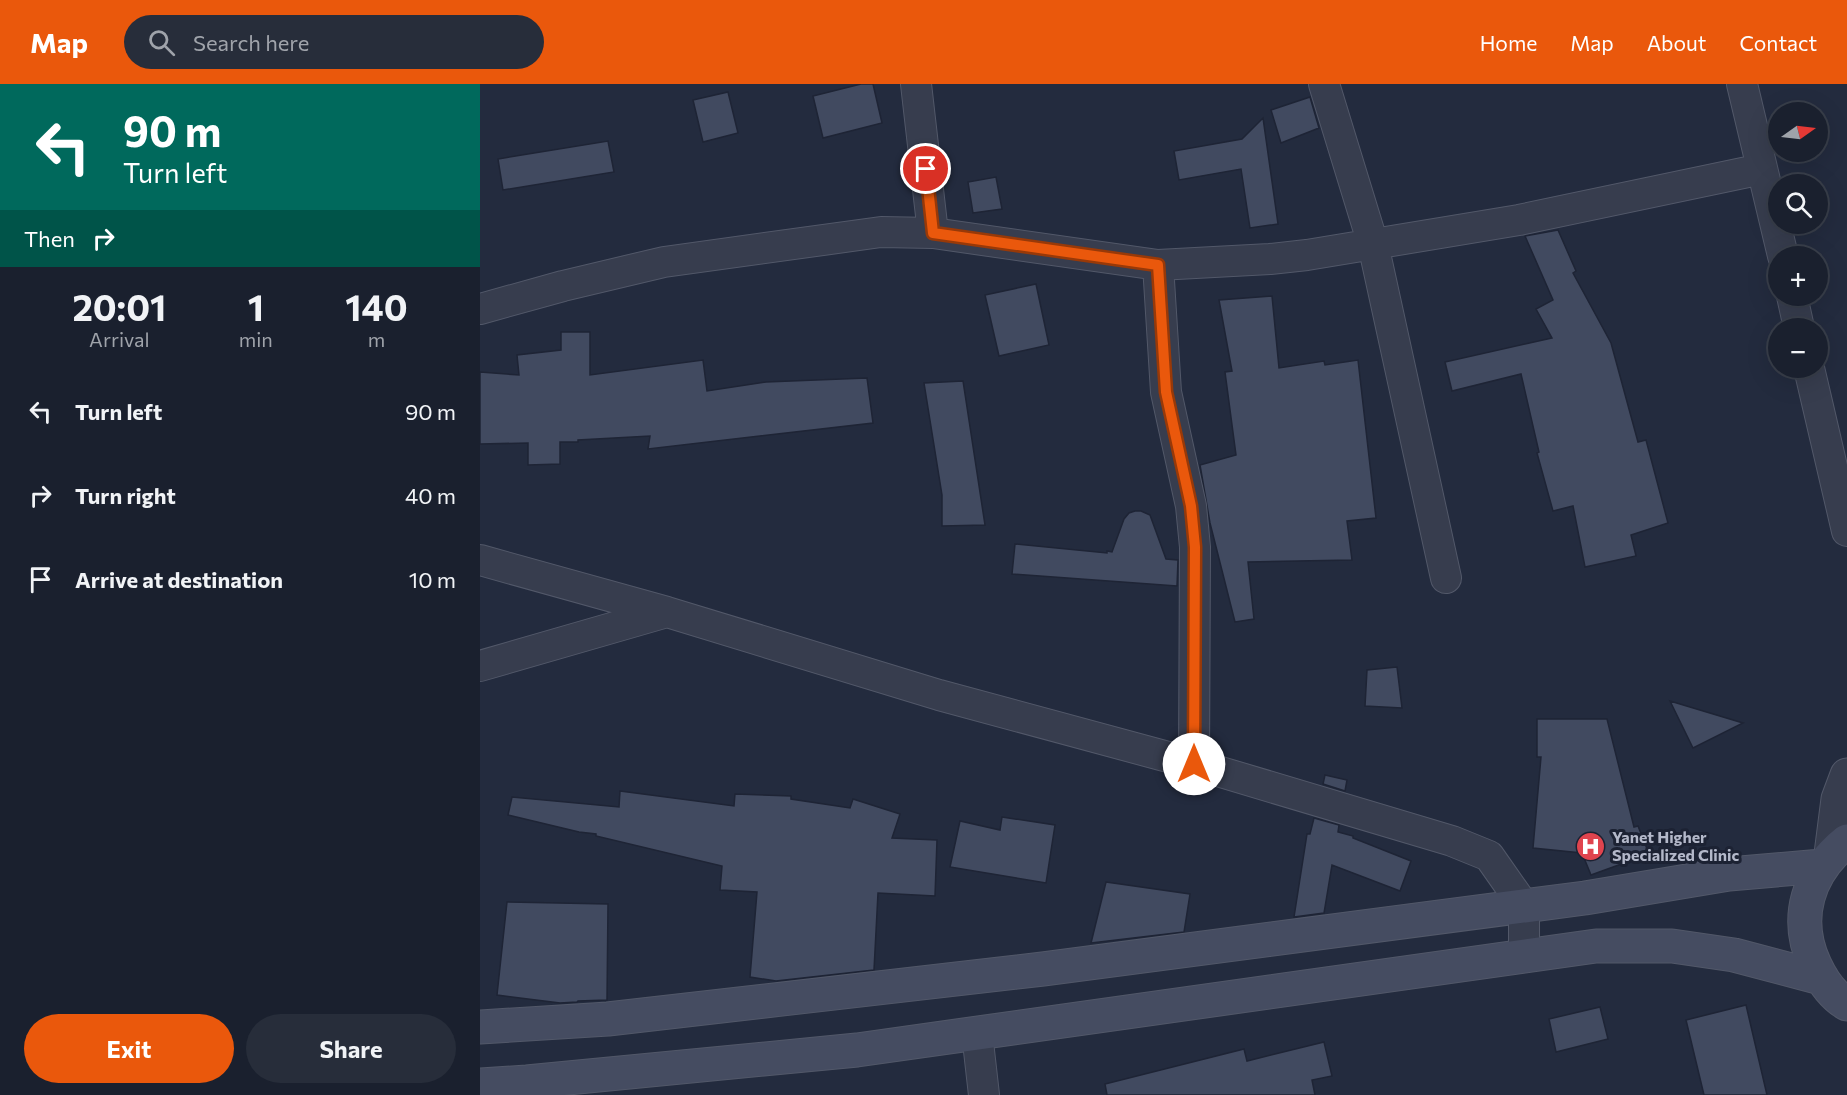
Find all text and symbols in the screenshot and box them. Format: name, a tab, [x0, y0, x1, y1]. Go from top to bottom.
search box	[124, 15, 544, 69]
text: Map	[30, 25, 88, 59]
icon: search	[145, 26, 178, 59]
text: Search here	[193, 29, 309, 56]
text: Home	[1480, 30, 1537, 55]
text: Map	[1570, 30, 1614, 55]
text: About	[1647, 30, 1706, 55]
text: Contact	[1739, 30, 1817, 55]
north arrow	[1768, 102, 1828, 162]
map controls	[1768, 102, 1828, 378]
text: 90 m	[123, 104, 222, 156]
icon: left	[24, 108, 102, 186]
pin	[900, 143, 951, 194]
icon: arrive	[909, 152, 942, 185]
text: Turn left	[123, 156, 227, 189]
button: search	[1768, 174, 1828, 234]
icon: right	[87, 222, 120, 255]
text: Then	[24, 225, 75, 252]
button: +	[1768, 246, 1828, 306]
text: 20:01	[72, 284, 166, 328]
text: 1	[248, 284, 264, 328]
text: 140	[345, 284, 408, 328]
button: −	[1768, 318, 1828, 378]
text: Arrival	[89, 327, 150, 351]
text: min	[239, 327, 273, 351]
text: m	[368, 327, 385, 351]
icon: left	[24, 395, 57, 428]
text: Turn left	[75, 398, 162, 425]
text: 90 m	[405, 398, 456, 425]
icon: right	[24, 479, 57, 512]
text: Turn right	[75, 482, 176, 509]
text: 40 m	[405, 482, 456, 509]
icon: arrive	[24, 563, 57, 596]
text: Arrive at destination	[75, 566, 283, 593]
text: 10 m	[409, 566, 456, 593]
position arrow	[1162, 732, 1226, 796]
place label: Yanet Higher Specialized Clinic	[1612, 827, 1739, 864]
hospital icon: Yanet Higher Specialized Clinic	[1575, 830, 1607, 862]
button: Exit	[24, 1014, 234, 1083]
button: Share	[246, 1014, 456, 1083]

